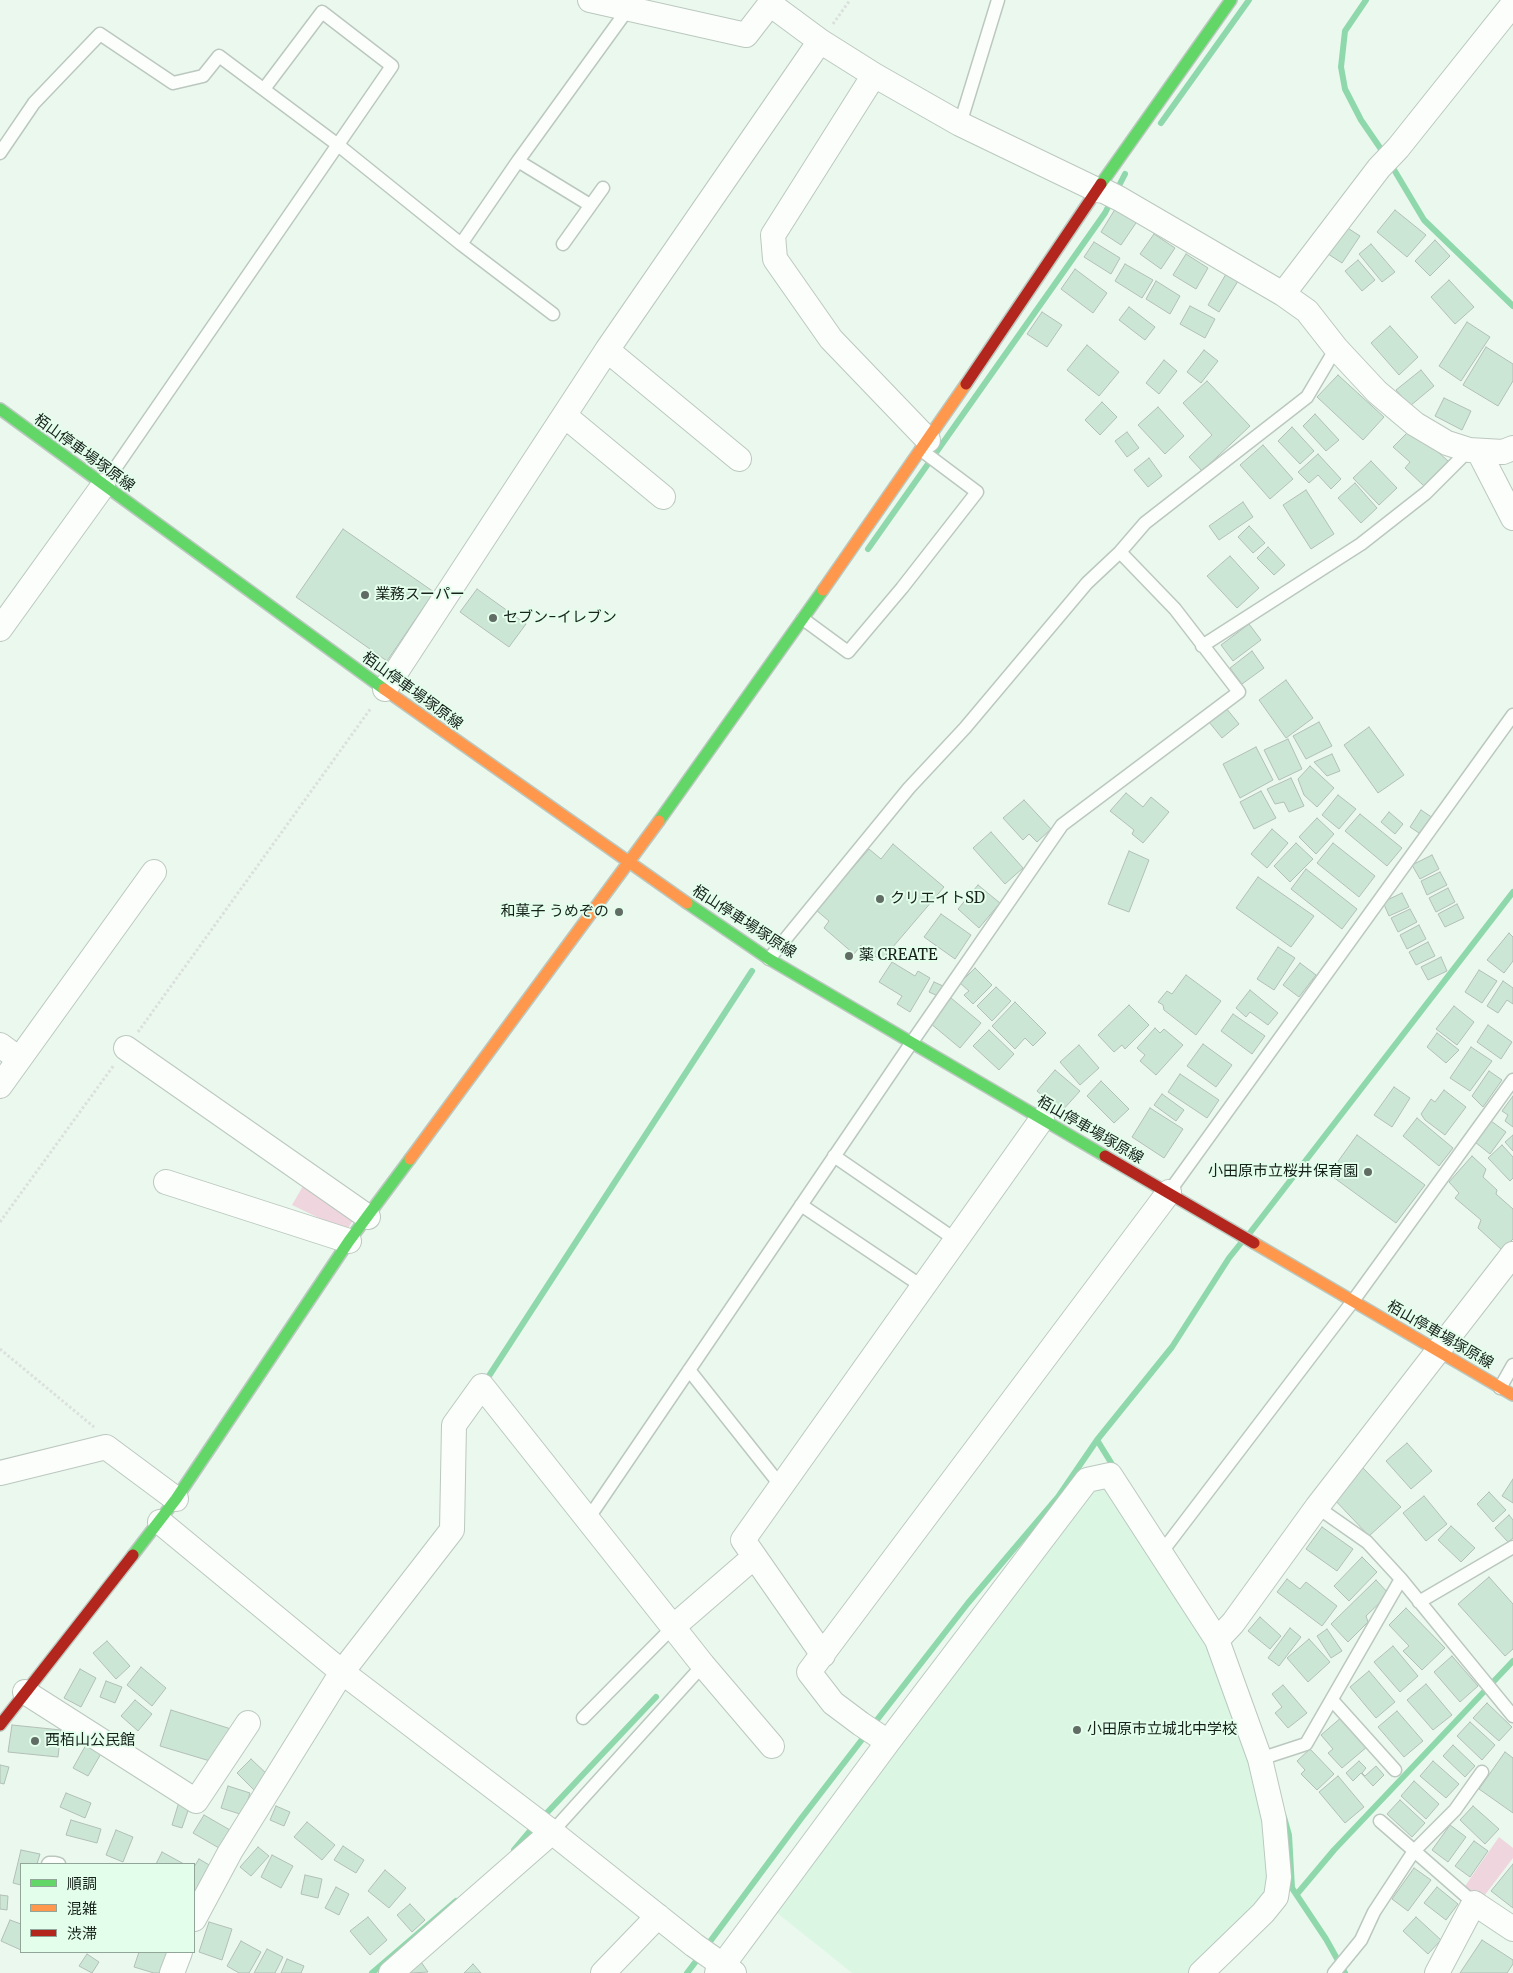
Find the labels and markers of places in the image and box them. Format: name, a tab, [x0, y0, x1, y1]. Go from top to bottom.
place label: 業務スーパー	[375, 586, 465, 604]
marker: 業務スーパー	[359, 589, 371, 601]
place label: セブン-イレブン	[503, 609, 617, 627]
marker: セブン-イレブン	[487, 612, 499, 624]
place label: クリエイトSD	[890, 890, 985, 908]
marker: クリエイトSD	[874, 893, 886, 905]
place label: 和菓子 うめぞの	[500, 903, 609, 921]
marker: 和菓子 うめぞの	[613, 906, 625, 918]
place label: 薬 CREATE	[859, 947, 937, 965]
marker: 薬 CREATE	[843, 950, 855, 962]
place label: 小田原市立桜井保育園	[1208, 1163, 1358, 1181]
marker: 小田原市立桜井保育園	[1362, 1166, 1374, 1178]
place label: 小田原市立城北中学校	[1087, 1721, 1237, 1739]
marker: 小田原市立城北中学校	[1071, 1724, 1083, 1736]
place label: 西栢山公民館	[45, 1732, 135, 1750]
marker: 西栢山公民館	[29, 1735, 41, 1747]

